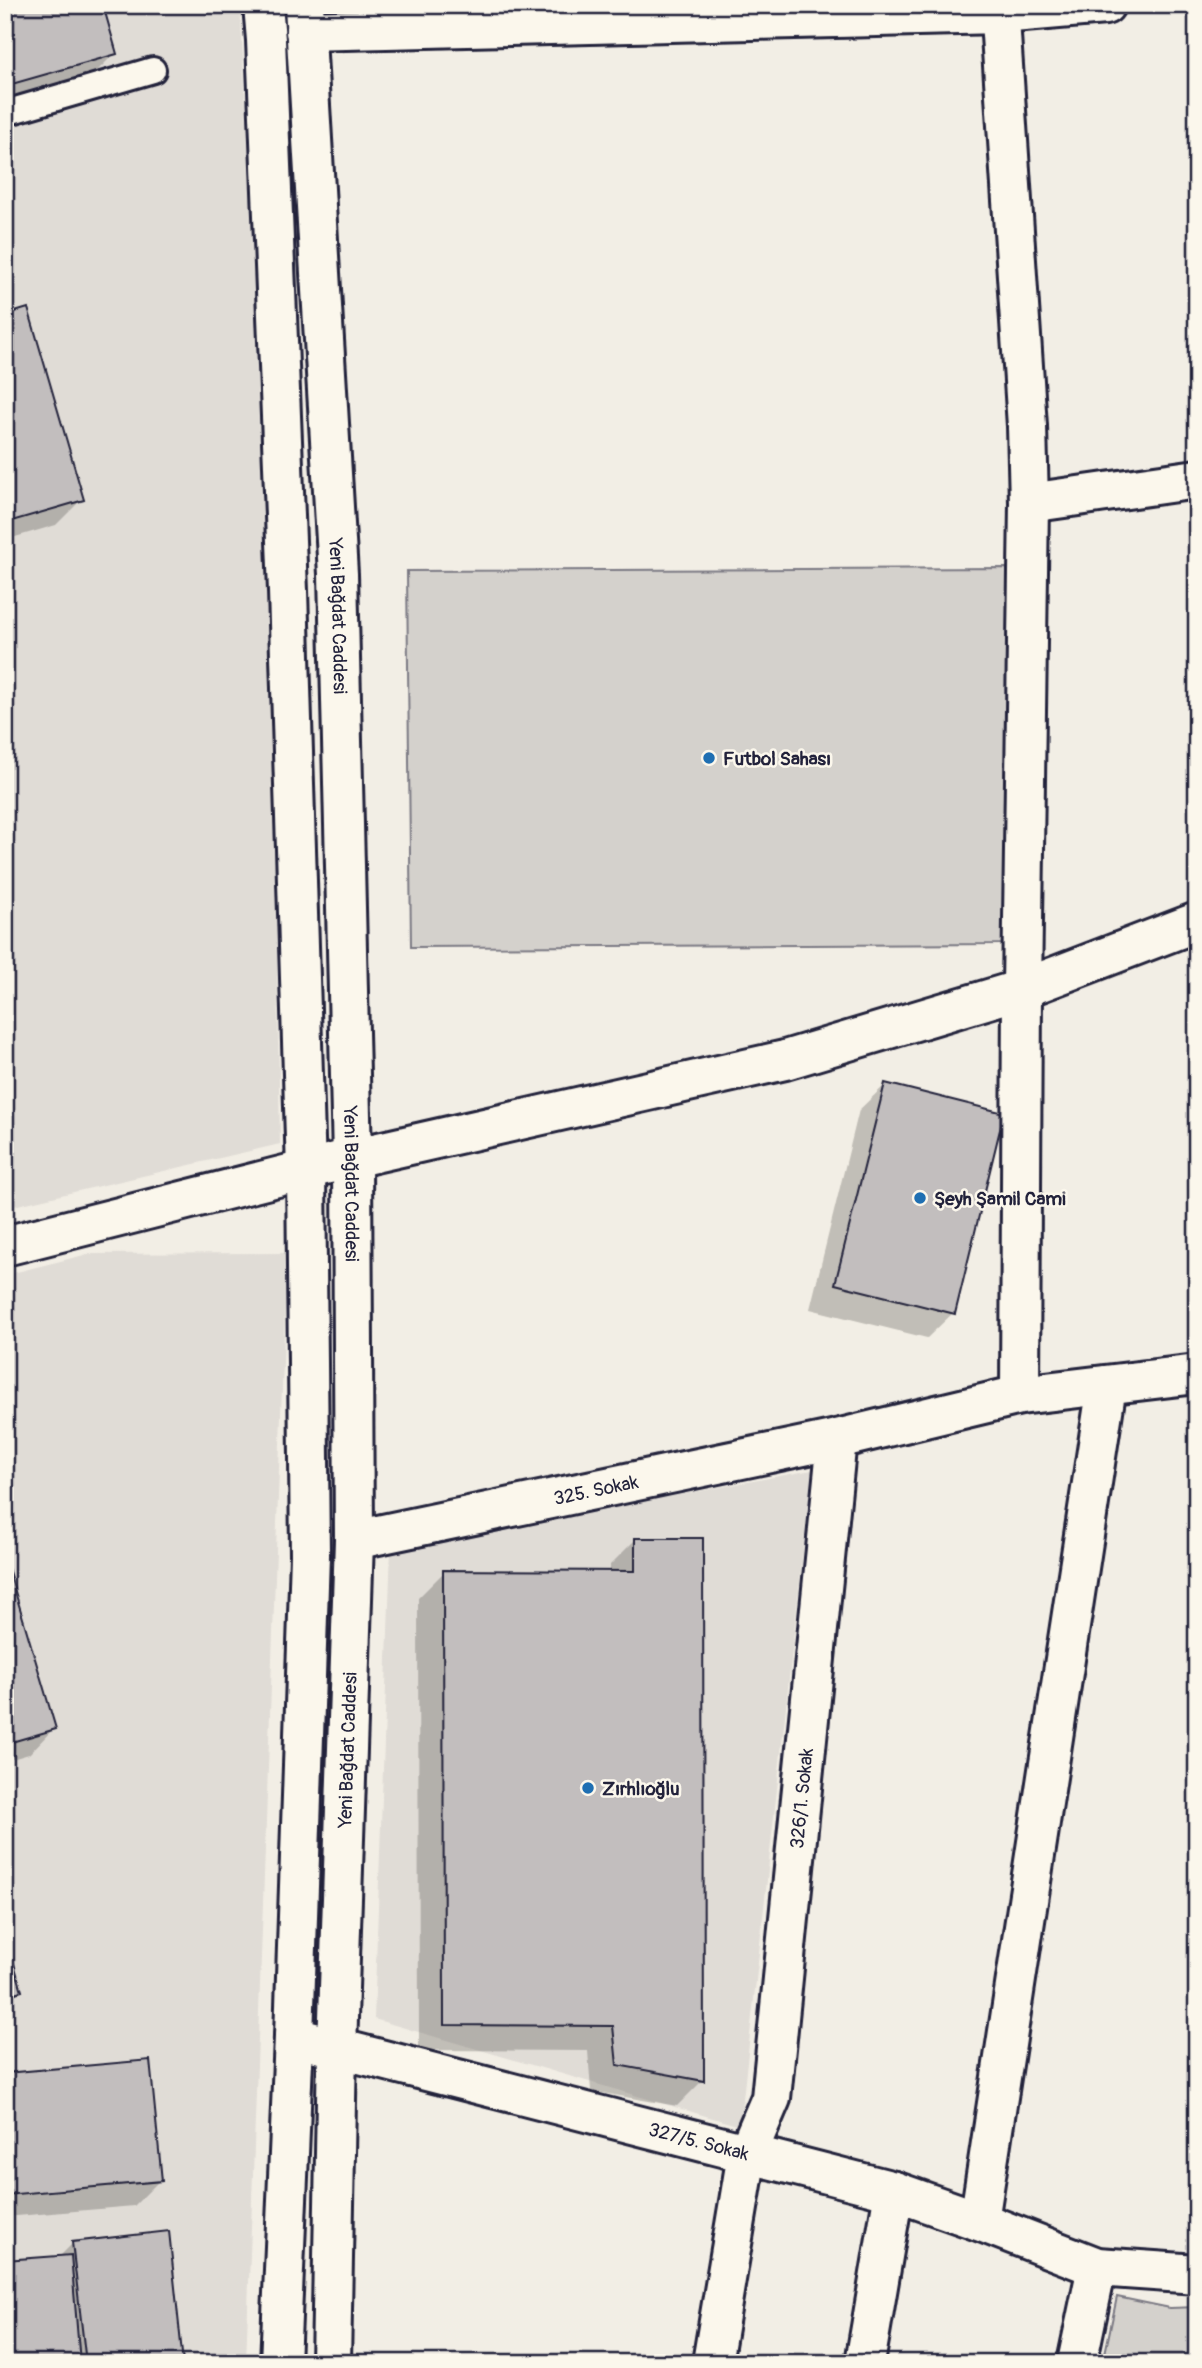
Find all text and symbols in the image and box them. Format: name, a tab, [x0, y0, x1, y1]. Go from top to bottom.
street label: Yeni Bağdat Caddesi	[323, 536, 352, 694]
place label: Futbol Sahası	[723, 747, 831, 771]
marker: Futbol Sahası	[701, 750, 717, 766]
street label: Yeni Bağdat Caddesi	[338, 1105, 364, 1262]
place label: Şeyh Şamil Cami	[934, 1187, 1066, 1211]
marker: Şeyh Şamil Cami	[912, 1190, 928, 1206]
street label: 325. Sokak	[552, 1470, 641, 1511]
street label: Yeni Bağdat Caddesi	[333, 1672, 363, 1829]
street label: 326/1. Sokak	[785, 1747, 819, 1850]
place label: Zırhlıoğlu	[602, 1777, 680, 1801]
marker: Zırhlıoğlu	[580, 1780, 596, 1796]
street label: 327/5. Sokak	[646, 2117, 751, 2166]

